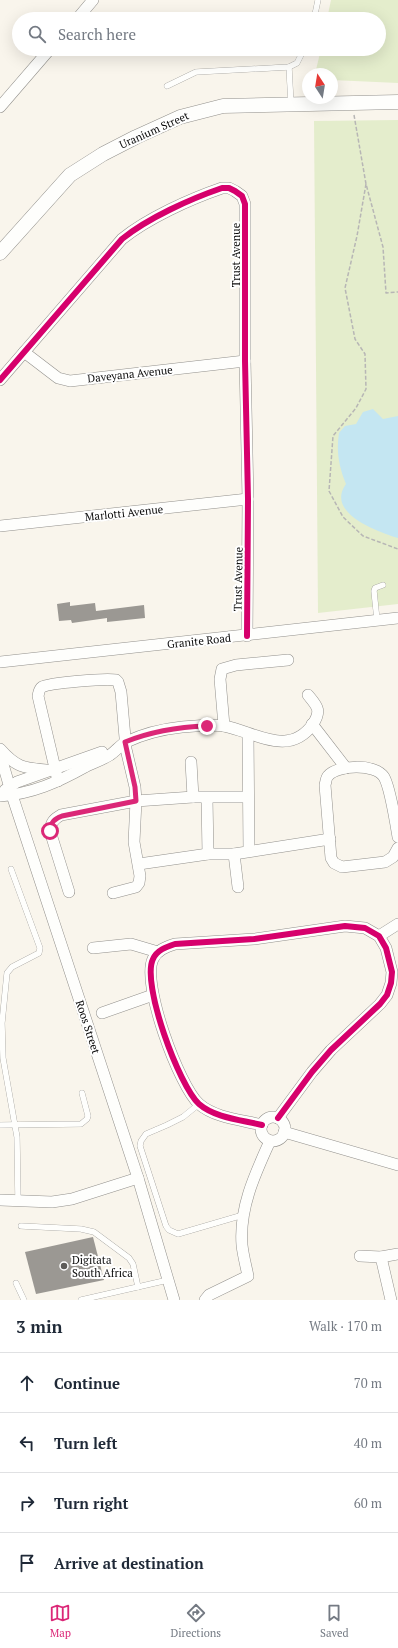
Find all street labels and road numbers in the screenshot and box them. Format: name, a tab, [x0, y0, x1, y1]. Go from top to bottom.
street label: Uranium Street	[117, 108, 191, 152]
street label: Trust Avenue	[229, 222, 243, 287]
street label: Daveyana Avenue	[87, 363, 174, 385]
street label: Marlotti Avenue	[84, 502, 164, 524]
street label: Trust Avenue	[230, 546, 246, 611]
street label: Granite Road	[166, 631, 232, 651]
street label: Roos Street	[73, 998, 103, 1056]

